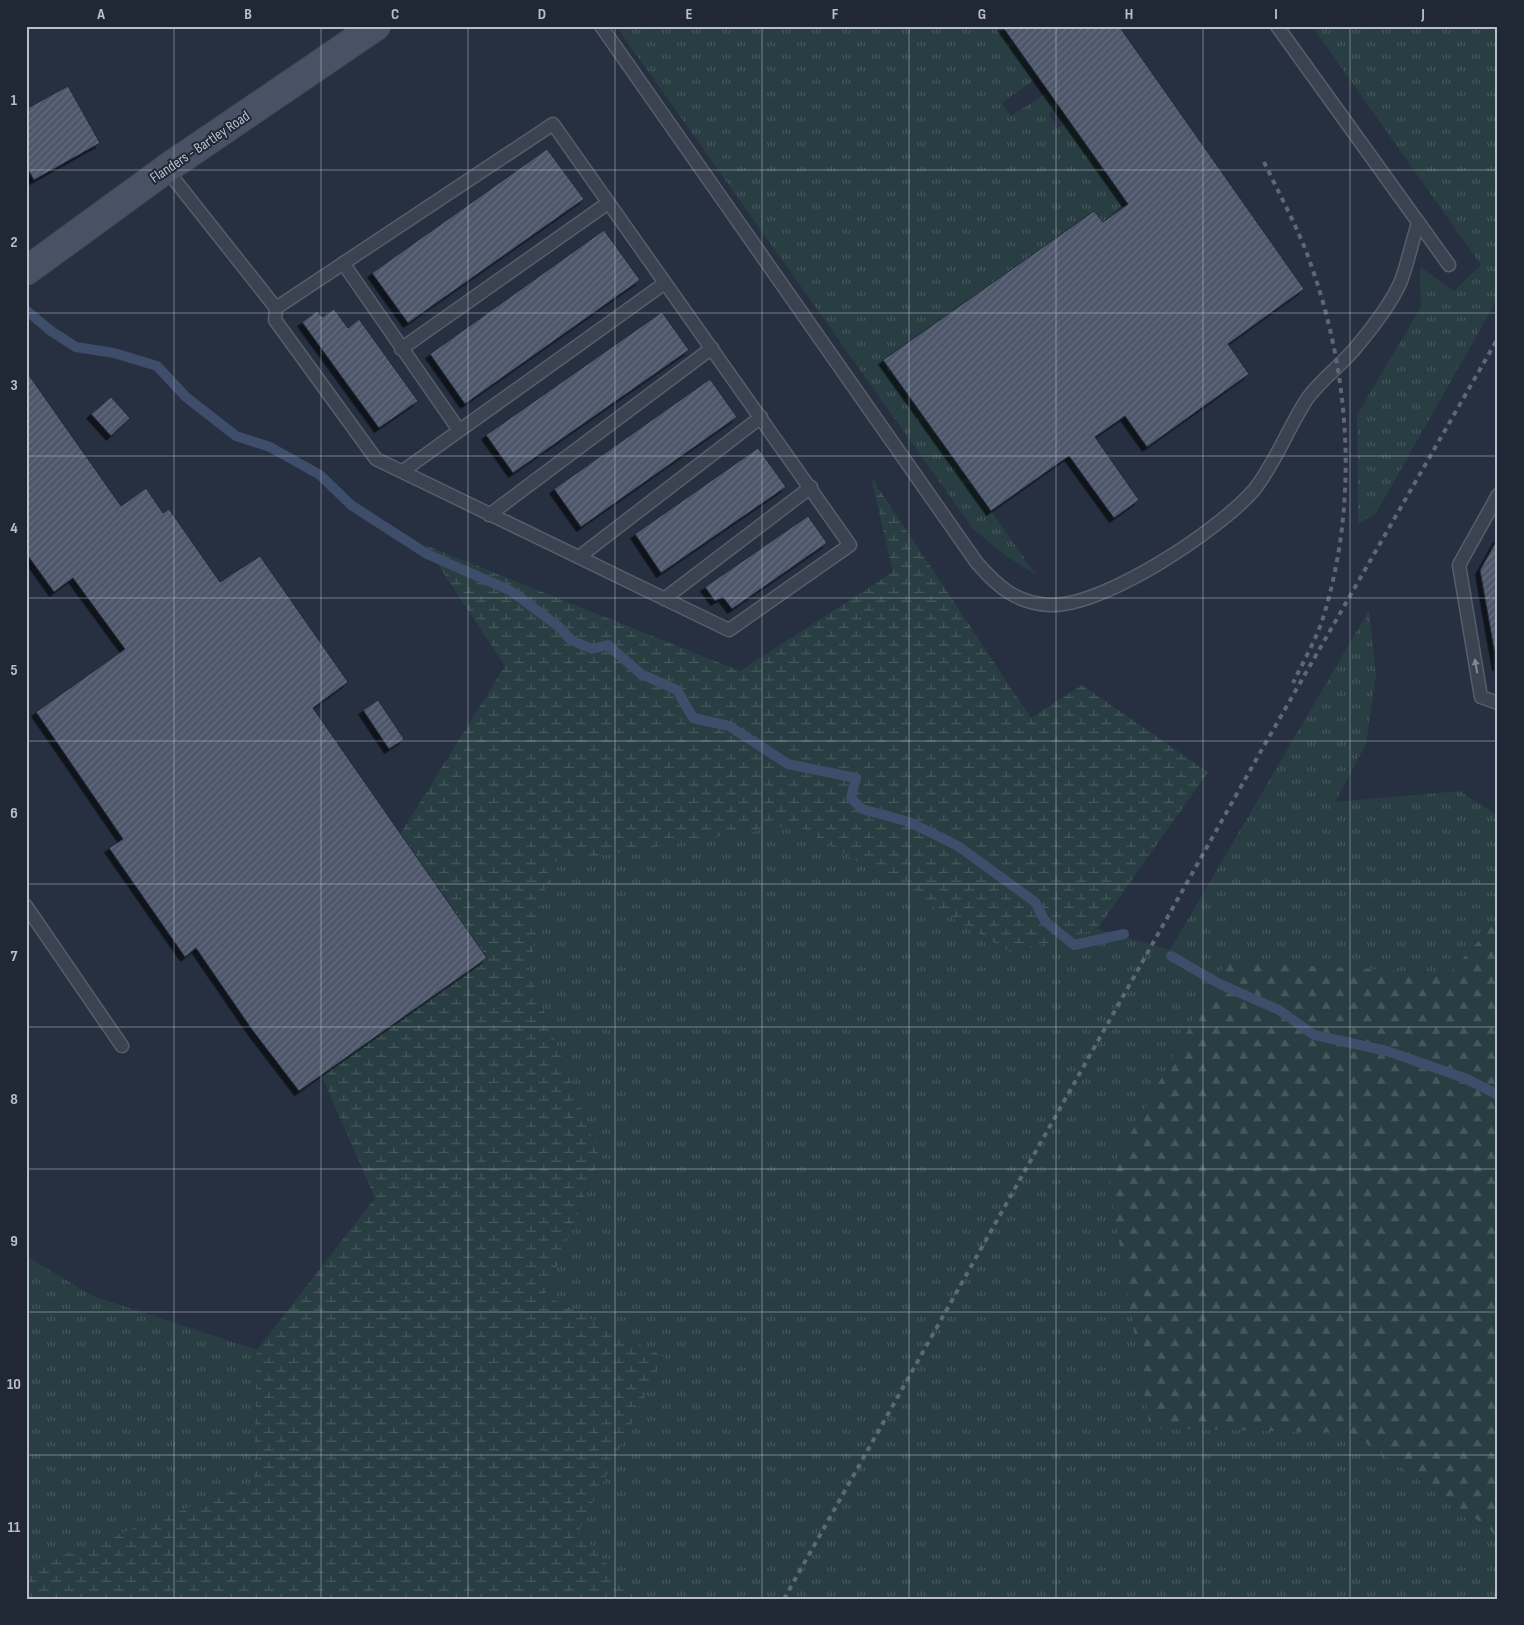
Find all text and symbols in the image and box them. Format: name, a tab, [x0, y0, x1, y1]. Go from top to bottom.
text: A	[96, 5, 105, 24]
text: B	[244, 5, 252, 24]
text: C	[391, 5, 399, 24]
text: D	[538, 5, 546, 24]
text: E	[686, 5, 693, 24]
text: F	[832, 5, 839, 24]
text: G	[978, 5, 986, 24]
text: H	[1125, 5, 1133, 24]
text: I	[1274, 5, 1278, 24]
text: J	[1420, 5, 1425, 24]
text: 1	[11, 91, 18, 110]
street label: Flanders - Bartley Road	[147, 107, 253, 187]
text: 2	[10, 233, 18, 252]
text: 3	[10, 376, 18, 395]
text: 4	[10, 519, 18, 538]
one-way arrow	[1472, 658, 1480, 674]
text: 5	[10, 661, 18, 680]
text: 6	[10, 804, 18, 823]
text: 7	[11, 947, 18, 966]
text: 8	[10, 1090, 18, 1109]
text: 9	[10, 1232, 18, 1251]
text: 10	[7, 1375, 21, 1394]
text: 11	[8, 1518, 21, 1537]

